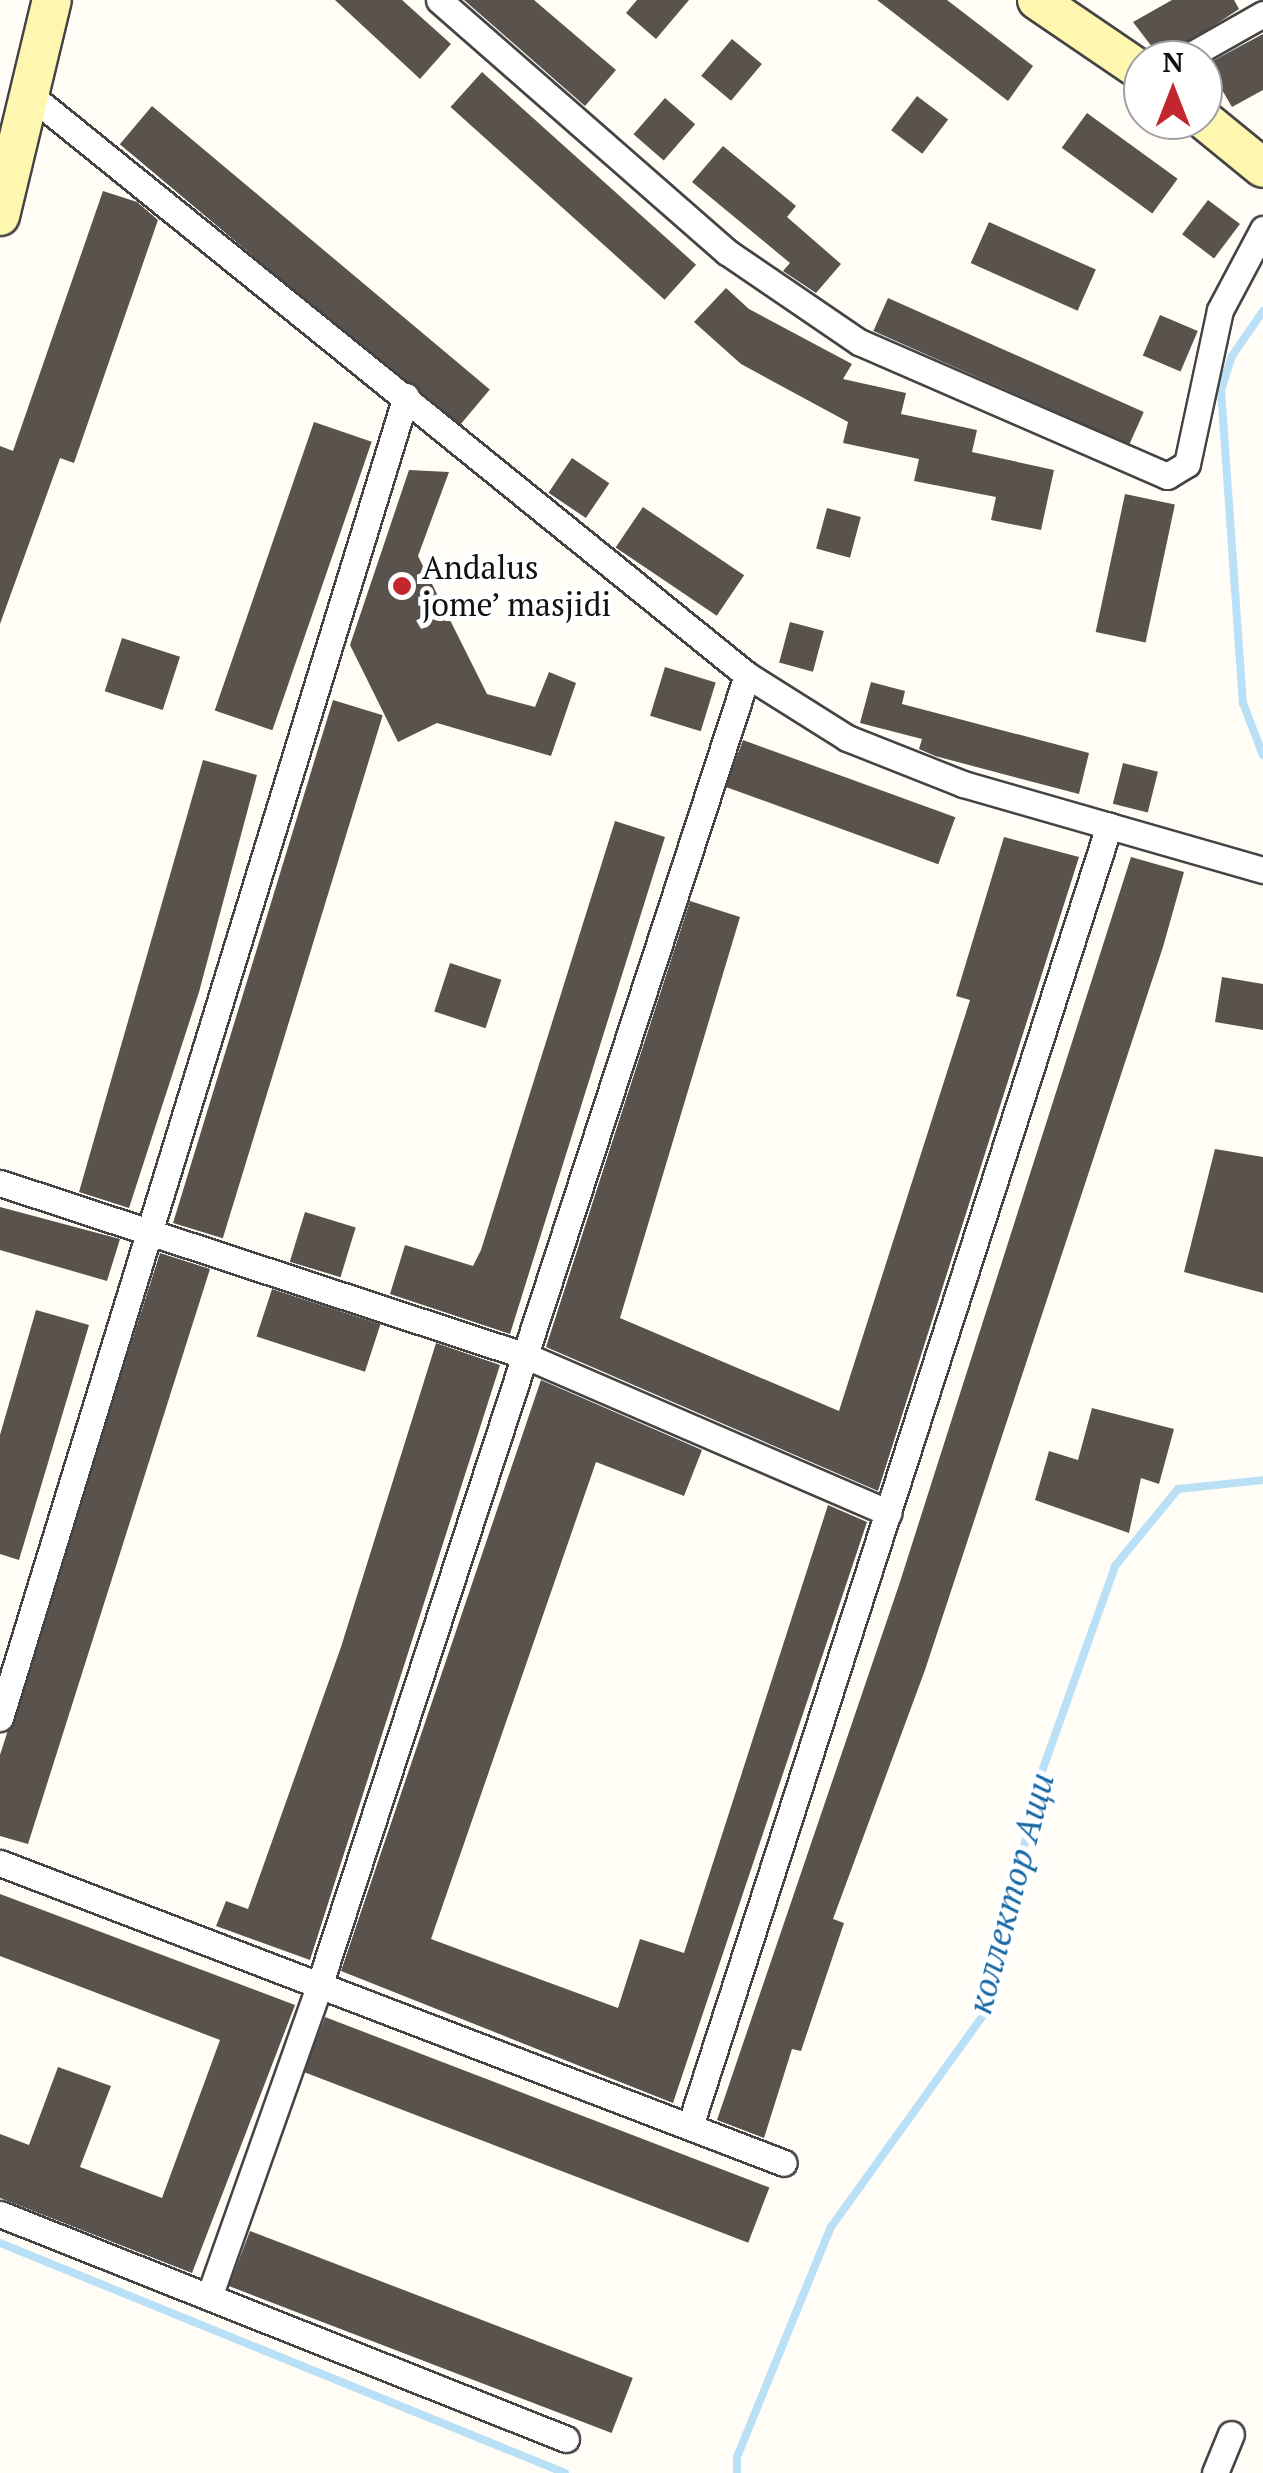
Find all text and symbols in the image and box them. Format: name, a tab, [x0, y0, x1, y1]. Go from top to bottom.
north arrow	[1123, 40, 1223, 140]
text: N	[1162, 43, 1184, 80]
place label: Andalus jome’ masjidi	[422, 549, 612, 624]
marker: Andalus jome’ masjidi	[391, 575, 413, 597]
water label: коллектор Ащи	[958, 1768, 1062, 2018]

